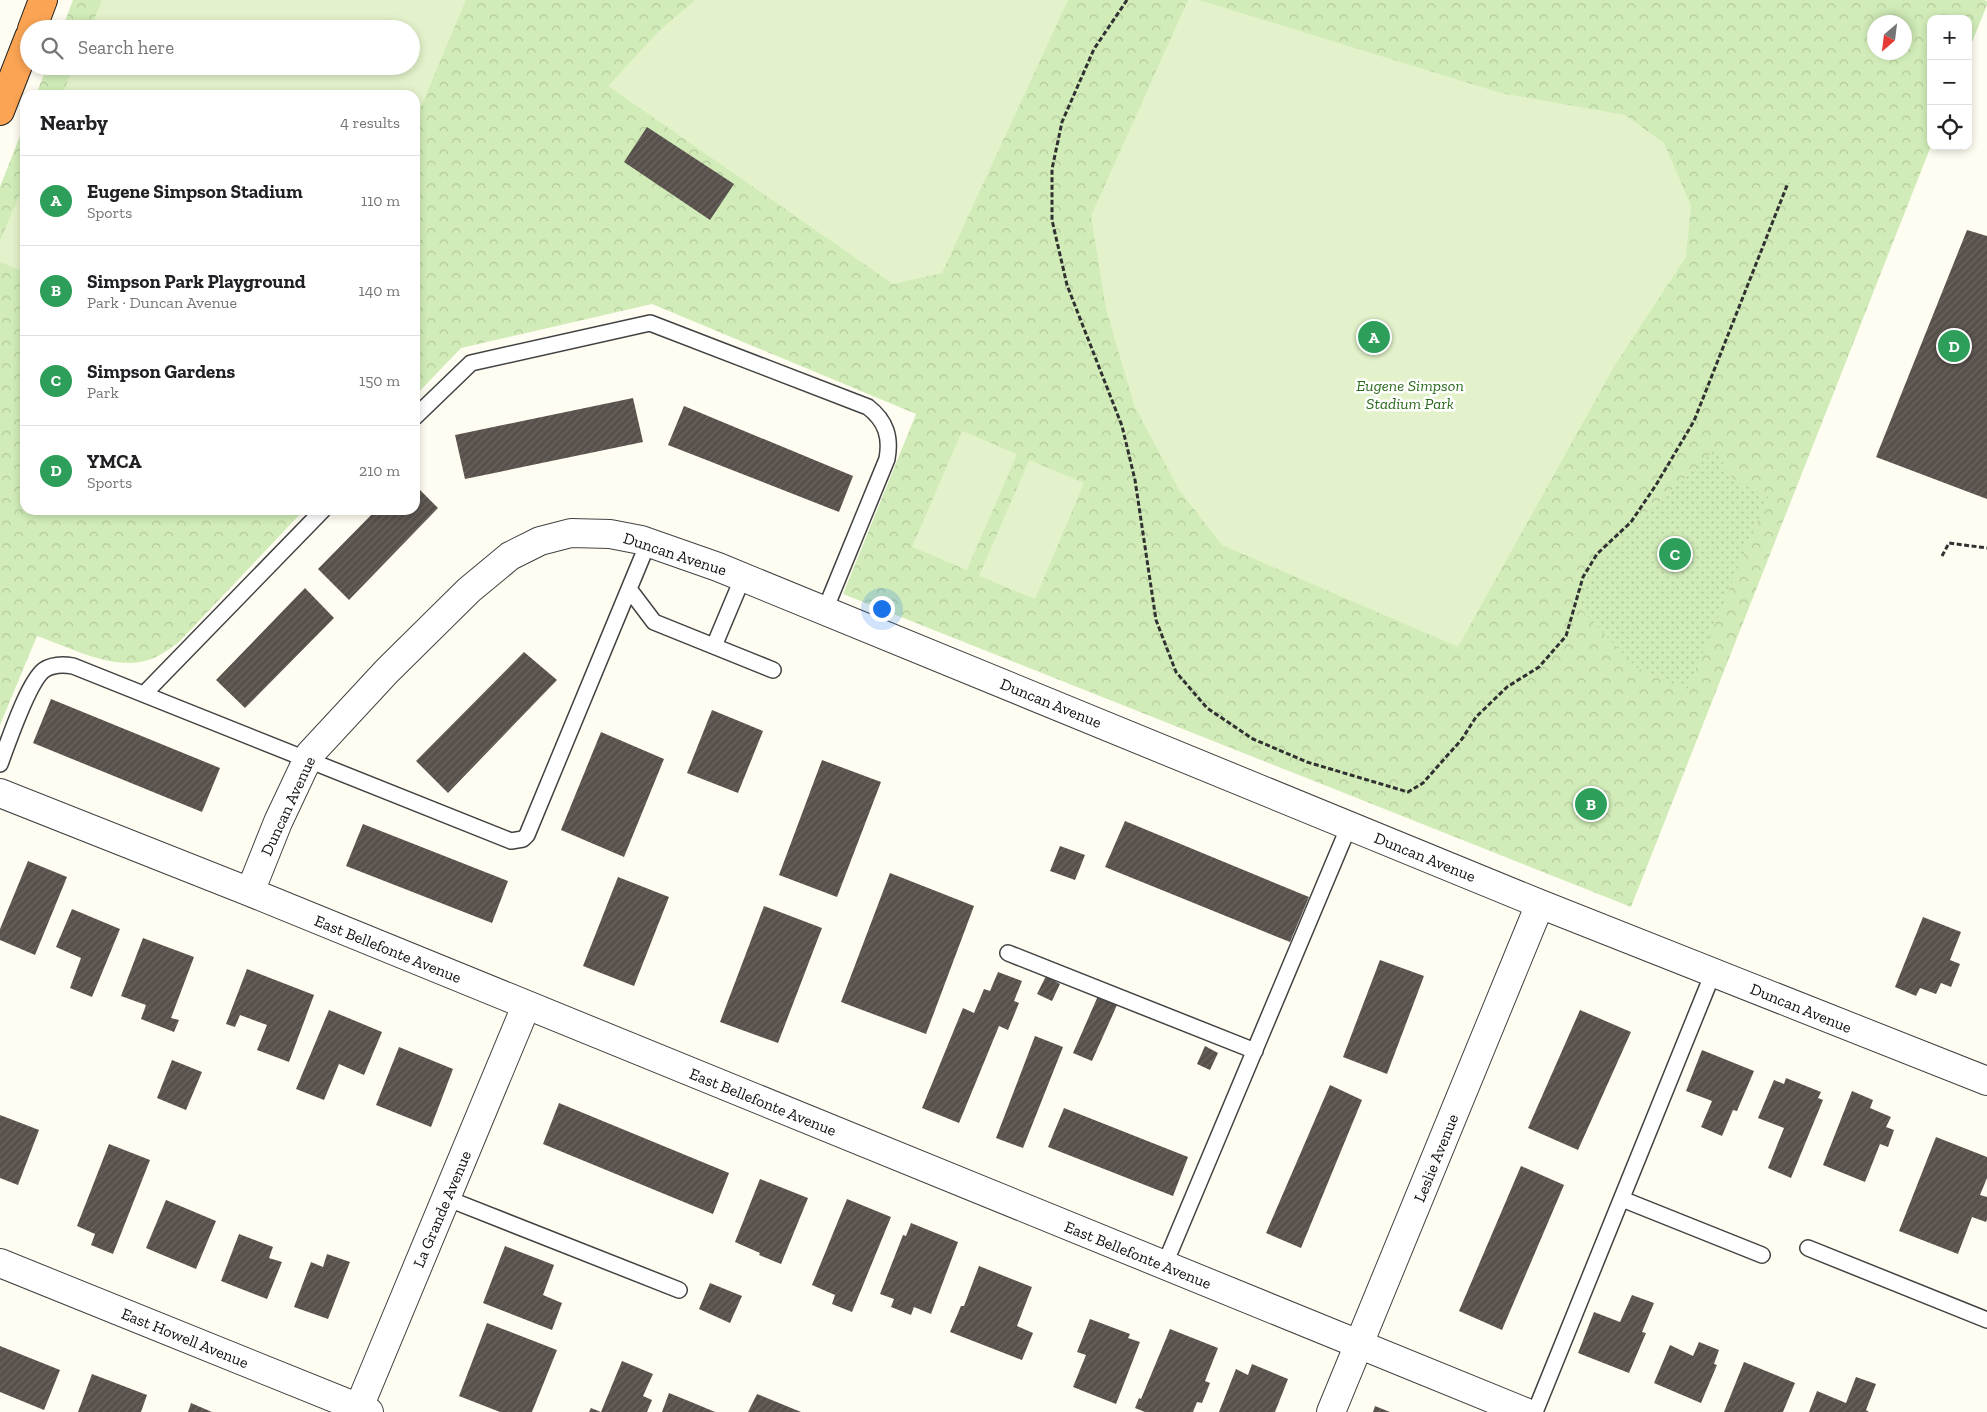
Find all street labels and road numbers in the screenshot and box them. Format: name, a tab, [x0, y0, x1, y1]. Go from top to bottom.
street label: Duncan Avenue	[621, 528, 729, 580]
street label: Duncan Avenue	[998, 674, 1104, 732]
street label: Duncan Avenue	[257, 753, 319, 859]
street label: Duncan Avenue	[1372, 828, 1478, 886]
street label: East Bellefonte Avenue	[312, 911, 464, 987]
street label: Duncan Avenue	[1748, 979, 1854, 1037]
street label: East Bellefonte Avenue	[687, 1064, 839, 1140]
street label: Leslie Avenue	[1410, 1111, 1462, 1205]
street label: La Grande Avenue	[409, 1148, 475, 1270]
street label: East Bellefonte Avenue	[1062, 1217, 1214, 1293]
street label: East Howell Avenue	[119, 1304, 251, 1372]

